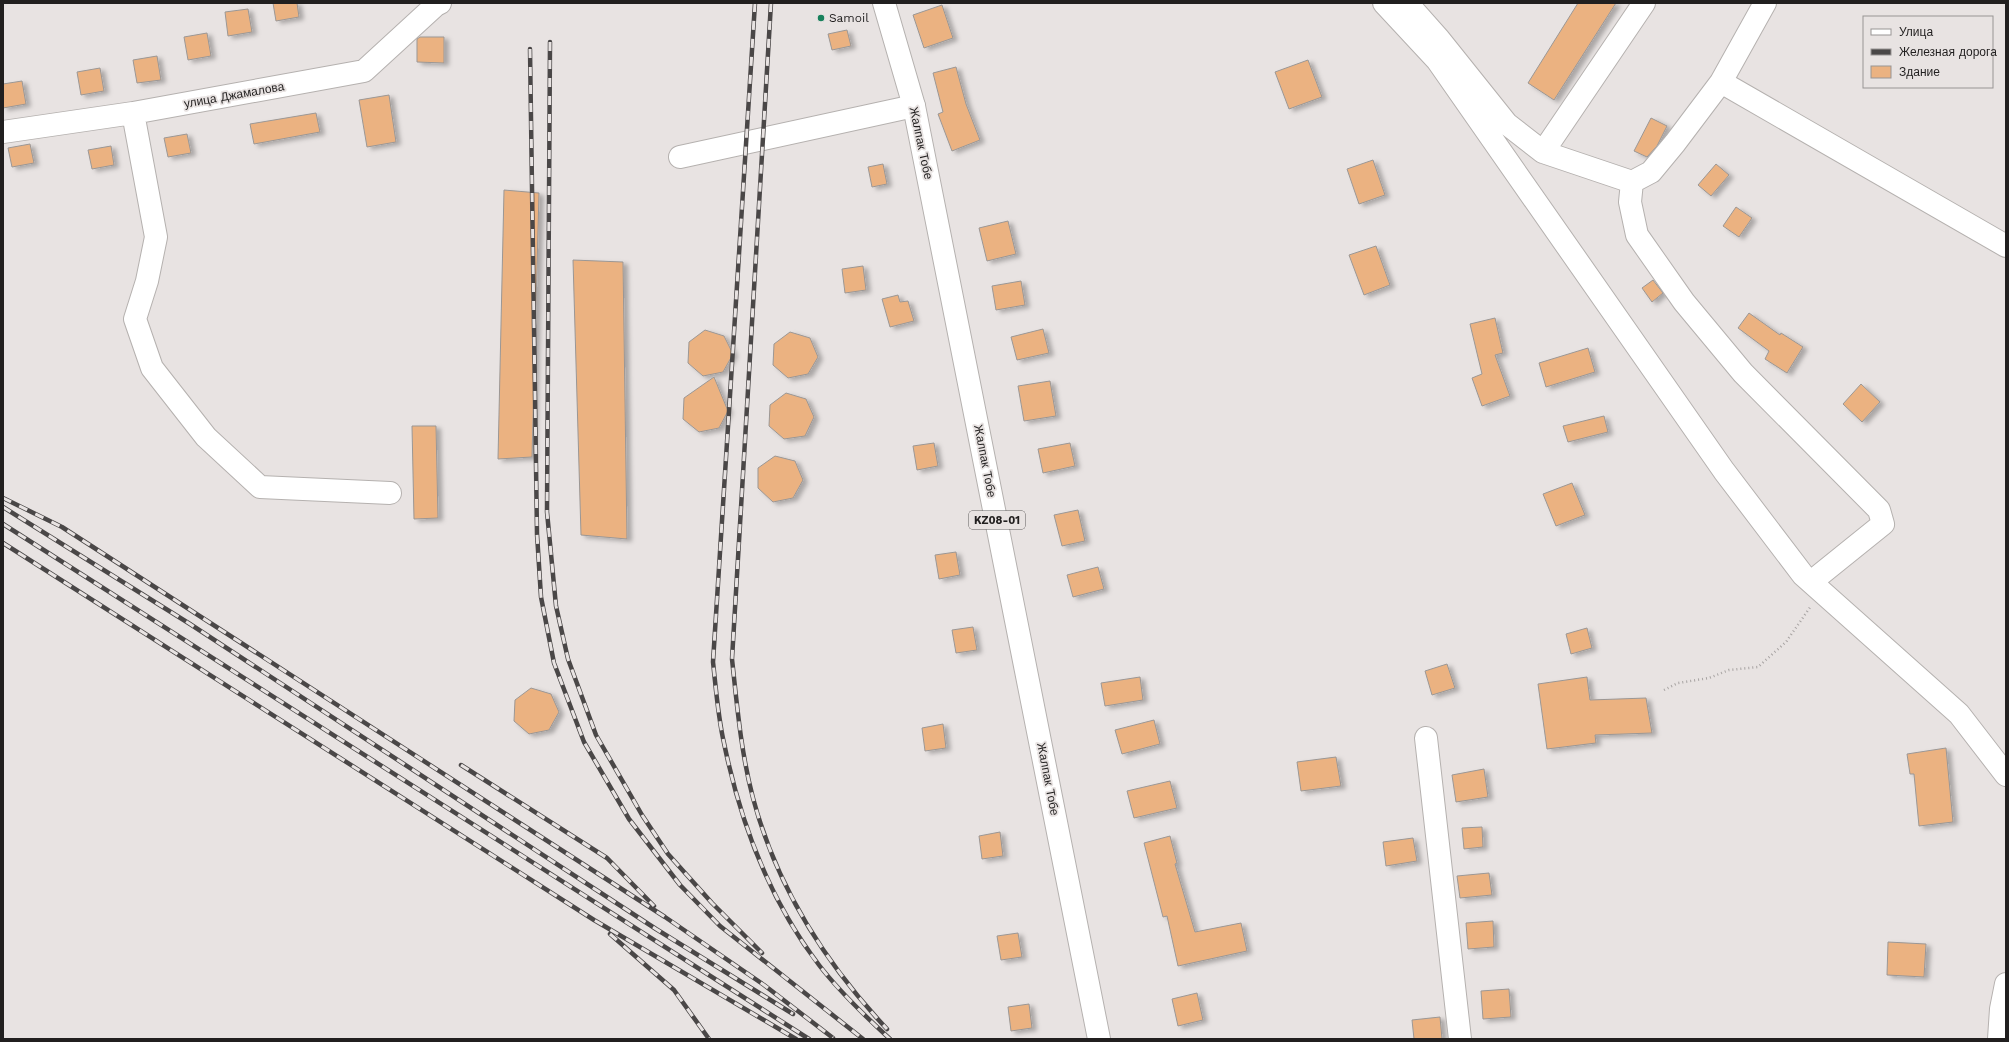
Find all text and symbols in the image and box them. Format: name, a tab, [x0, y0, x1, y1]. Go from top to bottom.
place label: Samoil	[829, 11, 869, 25]
marker: Samoil	[816, 13, 826, 23]
legend	[1863, 16, 1993, 88]
text: Улица	[1899, 25, 1933, 39]
text: Железная дорога	[1899, 45, 1997, 59]
text: Здание	[1899, 65, 1940, 79]
street label: улица Джамалова	[183, 79, 286, 111]
street label: Жалпак Тобе	[906, 105, 936, 181]
street label: Жалпак Тобе	[971, 423, 999, 499]
road number: KZ08-01	[969, 511, 1025, 529]
street label: Жалпак Тобе	[1034, 741, 1062, 817]

